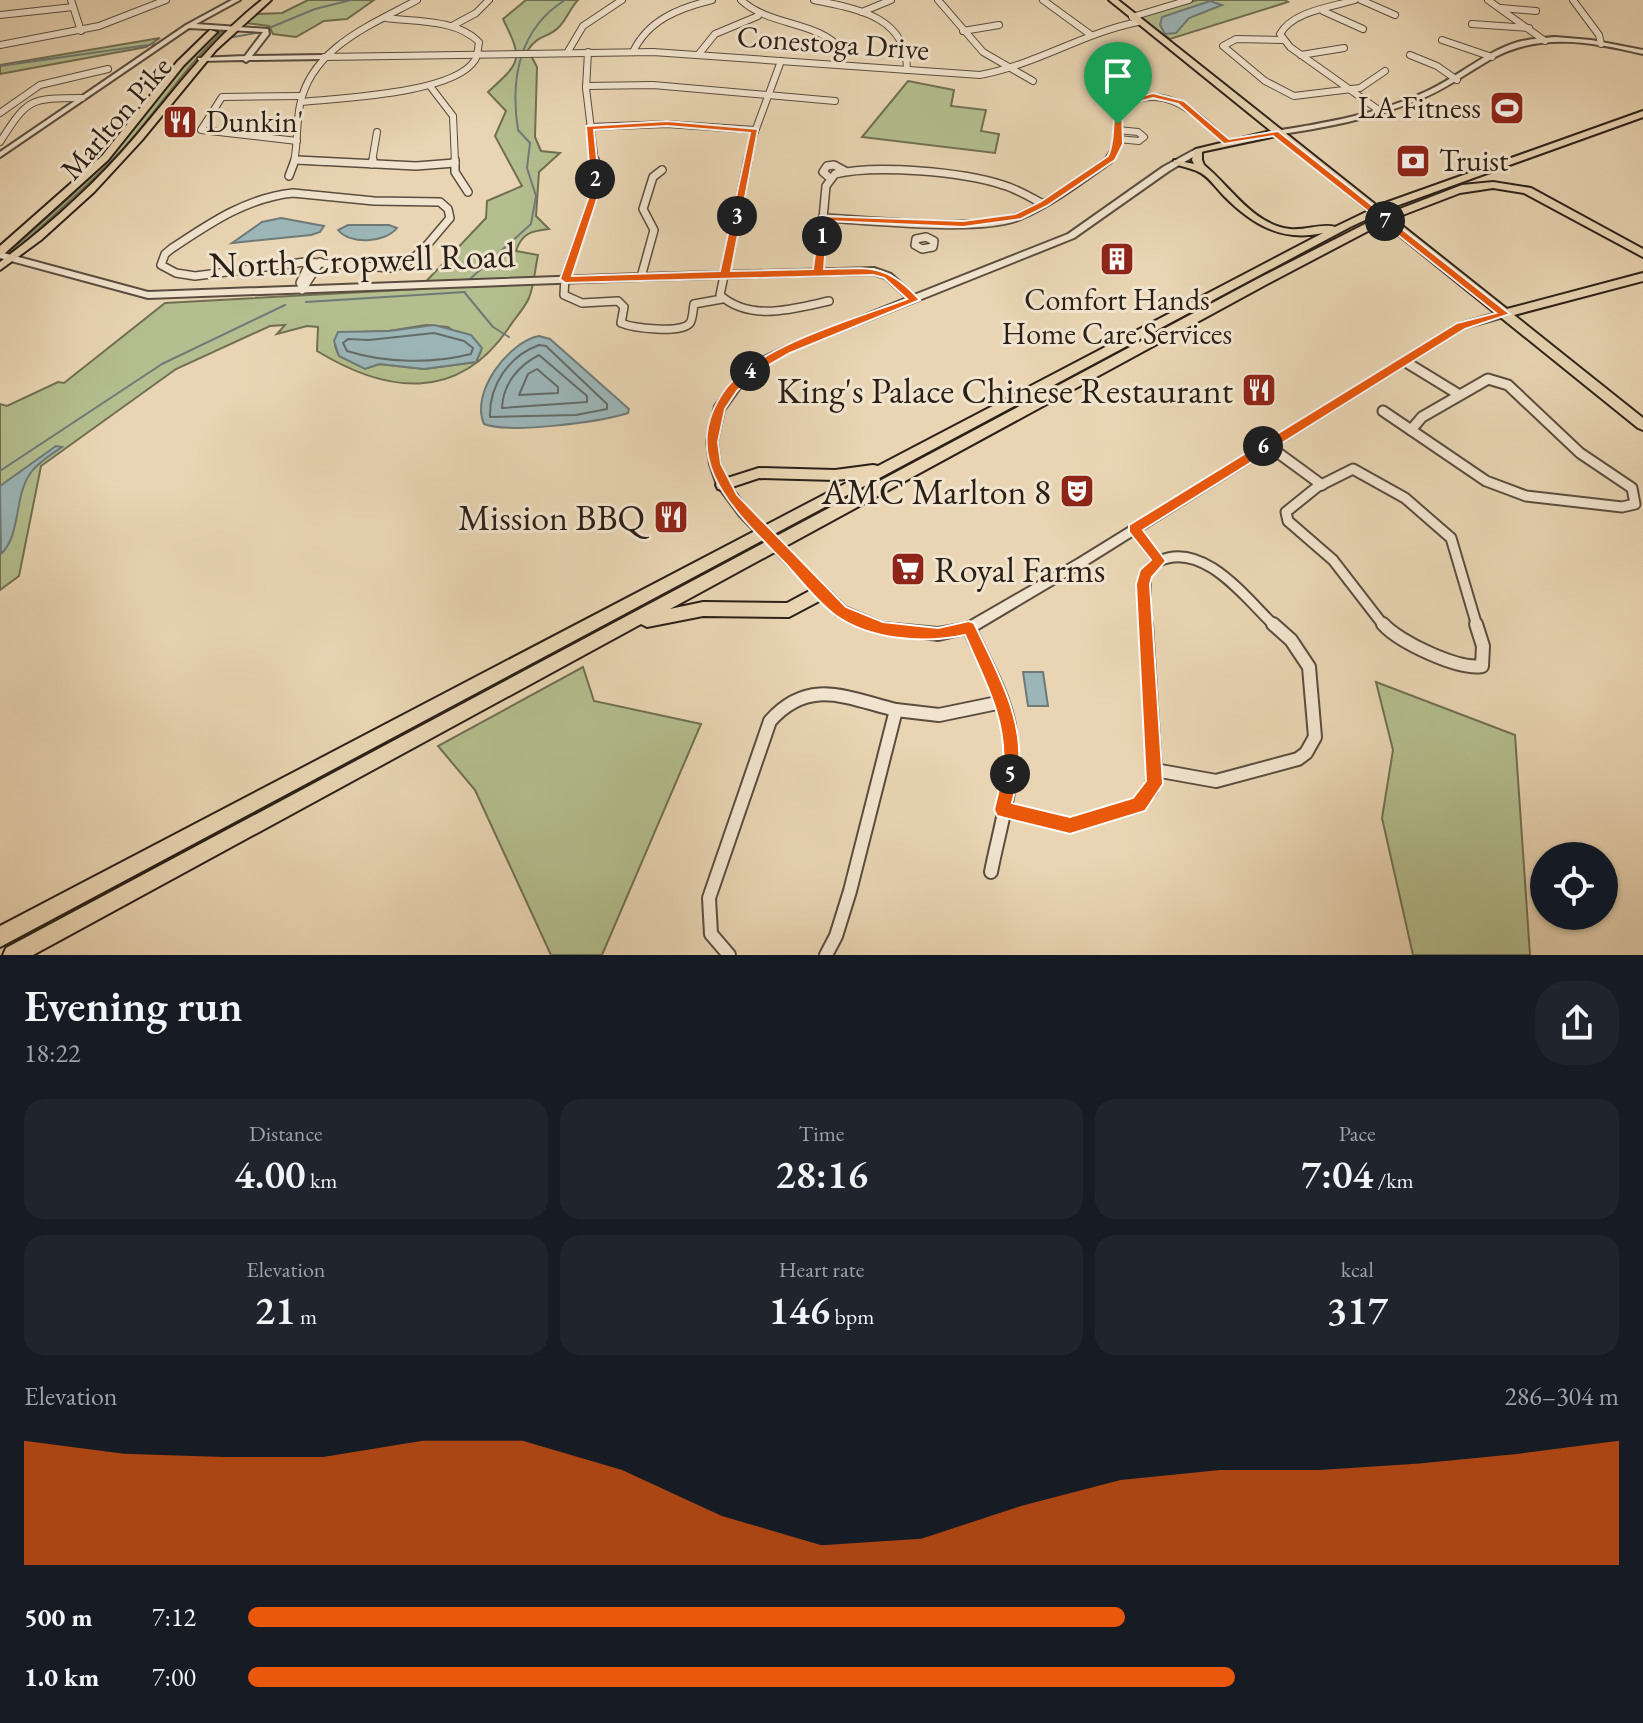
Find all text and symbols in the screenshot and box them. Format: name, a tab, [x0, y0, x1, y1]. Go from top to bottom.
street label: Conestoga Drive	[736, 16, 931, 69]
pin	[1084, 42, 1152, 124]
street label: Marlton Pike	[51, 48, 180, 188]
icon: arrive	[1096, 54, 1140, 98]
place label: LA Fitness	[1358, 88, 1481, 127]
sports icon: LA Fitness	[1488, 89, 1526, 127]
place label: Dunkin'	[206, 102, 304, 141]
restaurant icon: Dunkin'	[161, 103, 199, 141]
place label: Truist	[1439, 141, 1509, 180]
bank icon: Truist	[1394, 142, 1432, 180]
pin: 2	[575, 159, 615, 199]
text: 2	[589, 164, 601, 193]
pin: 3	[717, 196, 757, 236]
text: 3	[731, 201, 743, 230]
pin: 7	[1365, 201, 1405, 241]
text: 7	[1379, 206, 1391, 235]
pin: 1	[802, 216, 842, 256]
text: 1	[816, 221, 828, 250]
street label: North Cropwell Road	[208, 231, 517, 288]
building icon: Comfort Hands Home Care Services	[1098, 240, 1136, 278]
place label: Comfort Hands Home Care Services	[1002, 280, 1232, 353]
pin: 4	[730, 351, 770, 391]
text: 4	[744, 356, 756, 385]
place label: King's Palace Chinese Restaurant	[777, 367, 1234, 414]
restaurant icon: King's Palace Chinese Restaurant	[1240, 371, 1278, 409]
pin: 6	[1243, 426, 1283, 466]
text: 6	[1257, 431, 1269, 460]
place label: AMC Marlton 8	[821, 468, 1051, 515]
theatre icon: AMC Marlton 8	[1058, 472, 1096, 510]
place label: Mission BBQ	[458, 494, 650, 541]
restaurant icon: Mission BBQ	[652, 498, 690, 536]
place label: Royal Farms	[934, 546, 1105, 593]
supermarket icon: Royal Farms	[889, 550, 927, 588]
pin: 5	[990, 754, 1030, 794]
text: 5	[1004, 759, 1016, 788]
map controls	[1530, 842, 1618, 930]
button: locate	[1530, 842, 1618, 930]
text: Evening run	[24, 977, 243, 1034]
button: share	[1535, 981, 1619, 1065]
text: 18:22	[24, 1036, 80, 1070]
text: Distance	[249, 1119, 323, 1148]
text: Time	[799, 1119, 844, 1148]
text: Pace	[1339, 1119, 1376, 1148]
text: 4.00	[234, 1148, 306, 1200]
text: 28:16	[775, 1148, 868, 1200]
text: 7:04	[1301, 1148, 1373, 1200]
text: km	[306, 1166, 337, 1195]
text: /km	[1373, 1166, 1414, 1195]
text: Elevation	[246, 1255, 325, 1284]
text: Heart rate	[779, 1255, 864, 1284]
text: kcal	[1341, 1255, 1374, 1284]
text: 21	[255, 1284, 296, 1336]
text: 146	[769, 1284, 830, 1336]
text: 317	[1326, 1284, 1388, 1336]
text: m	[296, 1302, 317, 1331]
text: bpm	[830, 1302, 874, 1331]
text: Elevation	[24, 1379, 118, 1413]
text: 286–304 m	[1504, 1379, 1619, 1413]
text: 500 m	[24, 1600, 92, 1634]
text: 7:12	[152, 1600, 196, 1634]
text: 1.0 km	[24, 1660, 99, 1694]
text: 7:00	[152, 1660, 196, 1694]

